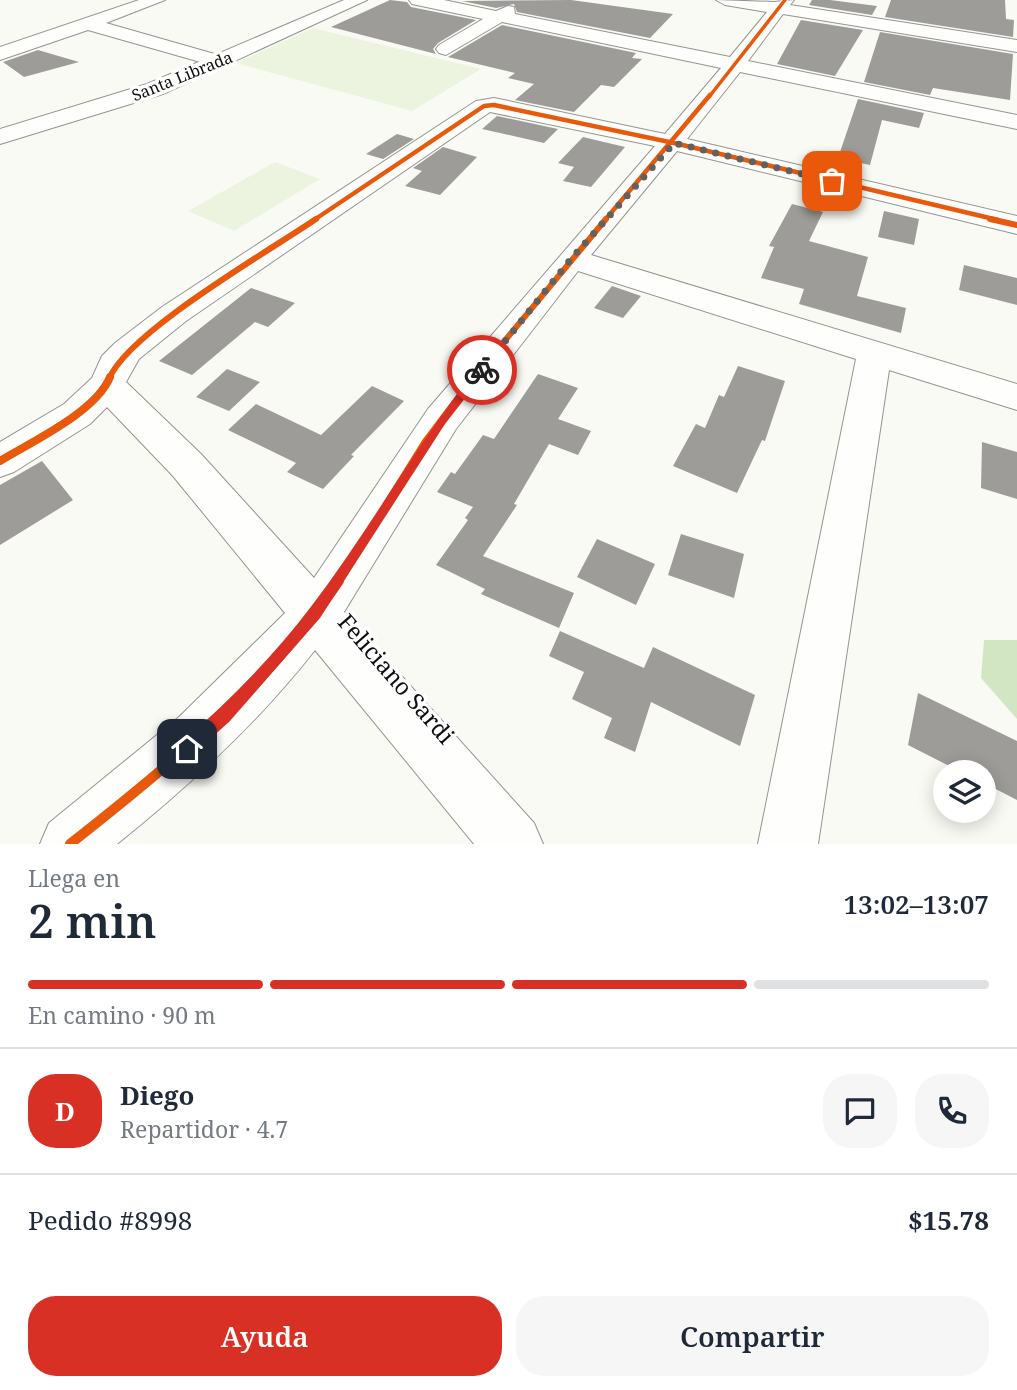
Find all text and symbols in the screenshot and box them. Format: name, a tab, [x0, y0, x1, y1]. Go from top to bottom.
street label: Santa Librada	[128, 46, 236, 106]
pin	[802, 151, 862, 211]
icon: bag	[813, 162, 851, 200]
courier	[447, 335, 517, 405]
icon: bike	[463, 351, 501, 389]
street label: Feliciano Sardi	[331, 606, 463, 751]
pin	[157, 719, 217, 779]
icon: home	[168, 730, 206, 768]
map controls	[933, 760, 996, 823]
button: layers	[933, 760, 996, 823]
text: Llega en	[28, 862, 120, 894]
text: 13:02–13:07	[843, 886, 989, 922]
text: 2 min	[28, 889, 156, 951]
text: En camino · 90 m	[28, 999, 216, 1031]
button: chat	[823, 1074, 897, 1148]
button: phone	[915, 1074, 989, 1148]
text: Diego	[120, 1077, 195, 1113]
text: D	[55, 1093, 75, 1129]
text: Repartidor · 4.7	[120, 1113, 288, 1145]
text: Pedido #8998	[28, 1202, 192, 1238]
text: $15.78	[908, 1202, 989, 1238]
button: Ayuda	[28, 1296, 502, 1376]
button: Compartir	[516, 1296, 989, 1376]

